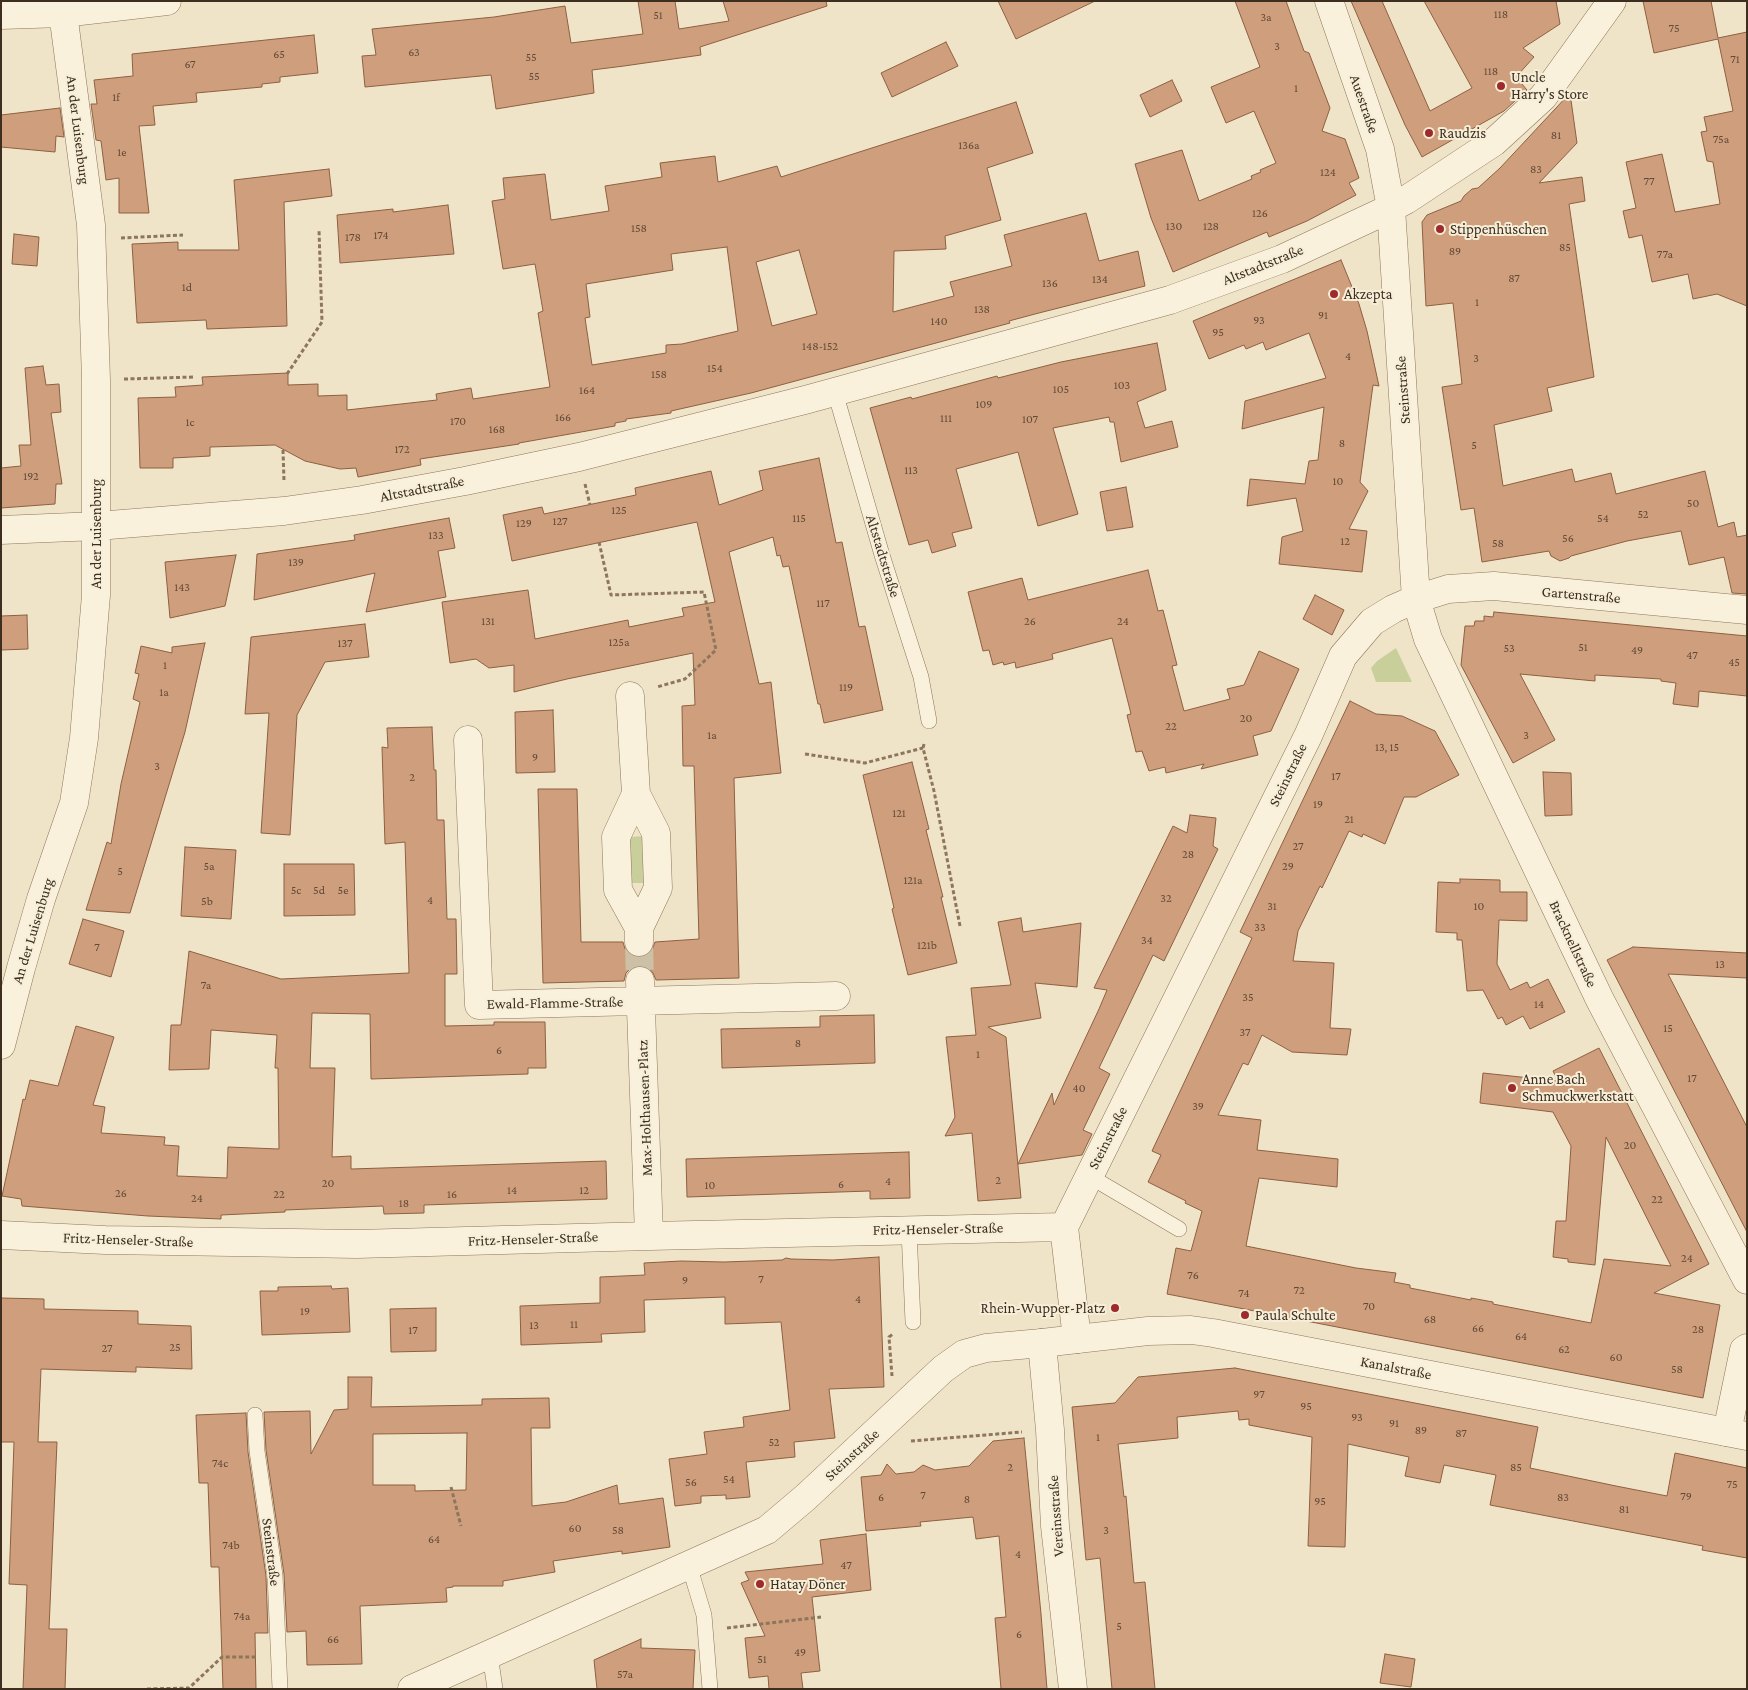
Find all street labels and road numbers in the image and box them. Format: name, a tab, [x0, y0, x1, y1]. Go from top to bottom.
street label: Auestraße	[1346, 72, 1382, 136]
street label: An der Luisenburg	[62, 74, 94, 186]
street label: Altstadtstraße	[1220, 241, 1306, 289]
street label: Steinstraße	[1392, 355, 1414, 425]
street label: Altstadtstraße	[378, 472, 466, 506]
street label: An der Luisenburg	[87, 479, 105, 589]
street label: Altstadtstraße	[862, 512, 904, 600]
street label: Gartenstraße	[1541, 583, 1621, 607]
street label: Steinstraße	[1265, 740, 1311, 810]
street label: An der Luisenburg	[8, 876, 58, 986]
street label: Bracknellstraße	[1545, 898, 1601, 990]
street label: Ewald-Flamme-Straße	[487, 993, 623, 1013]
street label: Max-Holthausen-Platz	[634, 1039, 656, 1177]
street label: Steinstraße	[1084, 1104, 1132, 1172]
street label: Fritz-Henseler-Straße	[873, 1219, 1003, 1239]
street label: Fritz-Henseler-Straße	[467, 1228, 599, 1250]
street label: Fritz-Henseler-Straße	[62, 1229, 194, 1251]
street label: Kanalstraße	[1359, 1352, 1433, 1384]
street label: Steinstraße	[821, 1425, 883, 1485]
street label: Vereinsstraße	[1044, 1475, 1068, 1557]
street label: Steinstraße	[258, 1517, 284, 1587]

